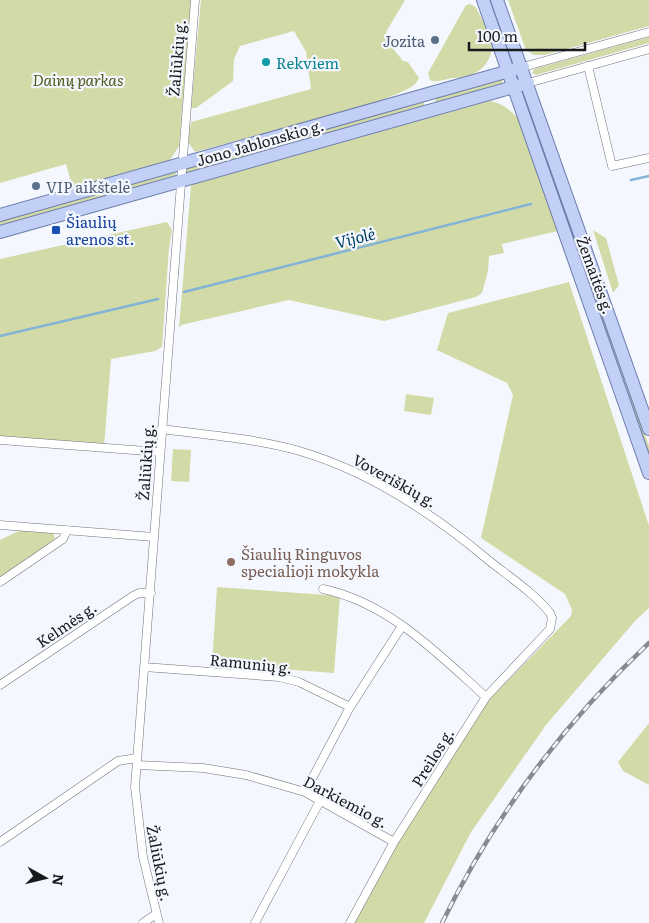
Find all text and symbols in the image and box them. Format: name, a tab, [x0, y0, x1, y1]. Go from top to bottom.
street label: Žaliūkių g.	[161, 19, 191, 97]
scale bar	[469, 20, 585, 52]
text: 100 m	[477, 24, 518, 47]
place label: Jozita	[383, 29, 426, 52]
marker: Jozita	[429, 34, 441, 46]
place label: Rekviem	[276, 51, 340, 74]
marker: Rekviem	[260, 56, 272, 68]
park label: Dainų parkas	[32, 68, 124, 91]
street label: Jono Jablonskio g.	[194, 113, 326, 171]
place label: VIP aikštelė	[46, 175, 131, 198]
marker: VIP aikštelė	[30, 180, 42, 192]
place label: Šiaulių arenos st.	[66, 210, 134, 250]
water label: Vijolė	[332, 220, 378, 254]
marker: Šiaulių arenos st.	[50, 224, 62, 236]
street label: Žemaitės g.	[571, 233, 621, 317]
street label: Žaliūkių g.	[131, 423, 159, 501]
street label: Voveriškių g.	[349, 447, 441, 513]
place label: Šiaulių Ringuvos specialioji mokykla	[241, 542, 380, 582]
marker: Šiaulių Ringuvos specialioji mokykla	[225, 556, 237, 568]
street label: Kelmės g.	[31, 595, 101, 653]
street label: Ramunių g.	[209, 647, 293, 679]
street label: Preilos g.	[405, 723, 459, 791]
street label: Darkiemio g.	[300, 769, 392, 833]
street label: Žaliūkių g.	[141, 823, 179, 903]
north arrow	[20, 853, 70, 903]
text: N	[48, 873, 70, 887]

